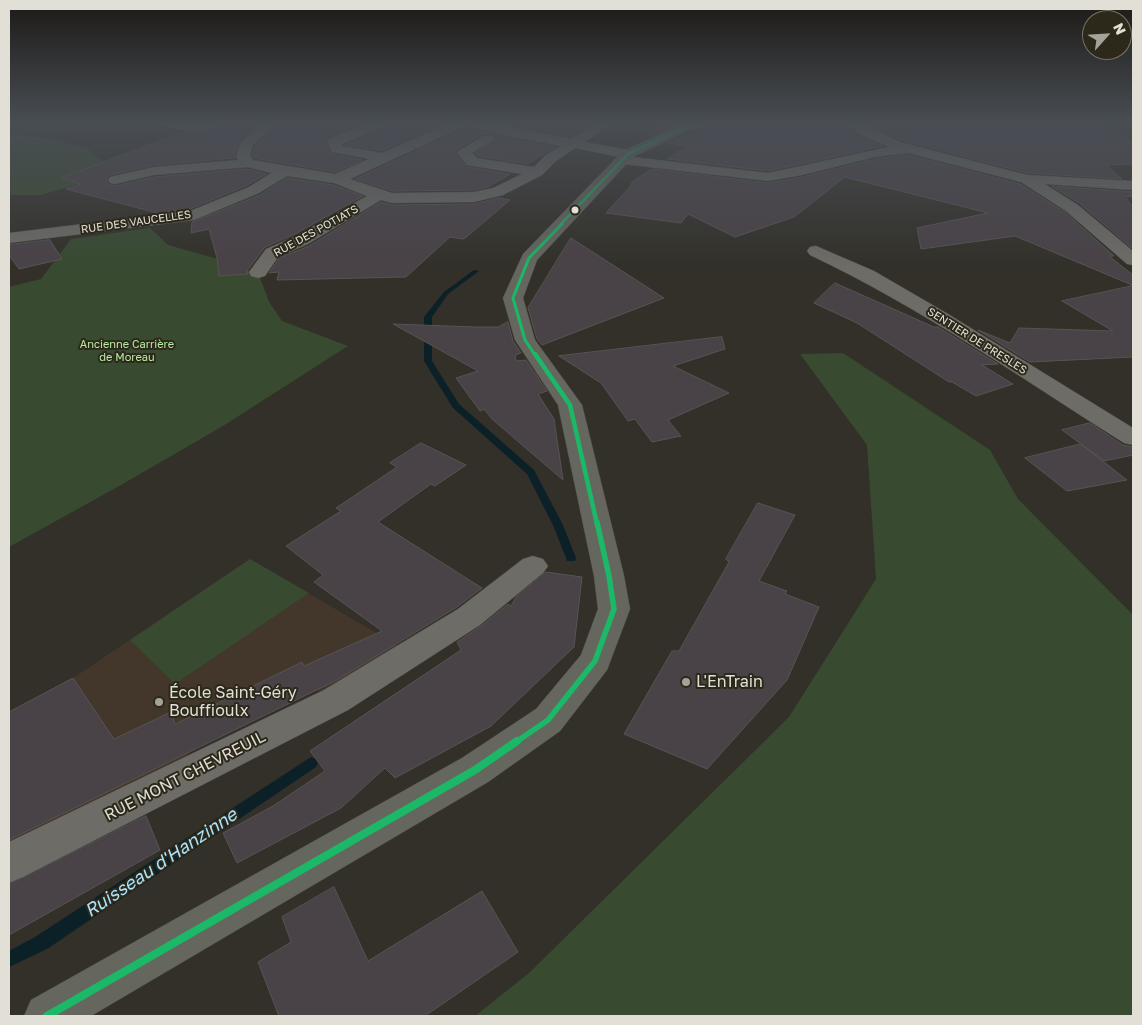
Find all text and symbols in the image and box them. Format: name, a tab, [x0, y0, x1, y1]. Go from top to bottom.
north arrow	[1082, 10, 1132, 60]
text: N	[1110, 20, 1130, 37]
street label: RUE DES POTIATS	[271, 202, 361, 260]
unlabelled marker	[570, 205, 580, 215]
street label: RUE DES VAUCELLES	[80, 208, 192, 236]
street label: SENTIER DE PRESLES	[925, 305, 1029, 377]
park label: Ancienne Carrière de Moreau	[80, 338, 174, 364]
place label: L'EnTrain	[696, 672, 763, 692]
marker: L'EnTrain	[680, 676, 692, 688]
place label: École Saint-Géry Bouffioulx	[169, 683, 297, 721]
marker: École Saint-Géry Bouffioulx	[153, 696, 165, 708]
street label: RUE MONT CHEVREUIL	[101, 727, 269, 825]
water label: Ruisseau d'Hanzinne	[81, 804, 241, 922]

